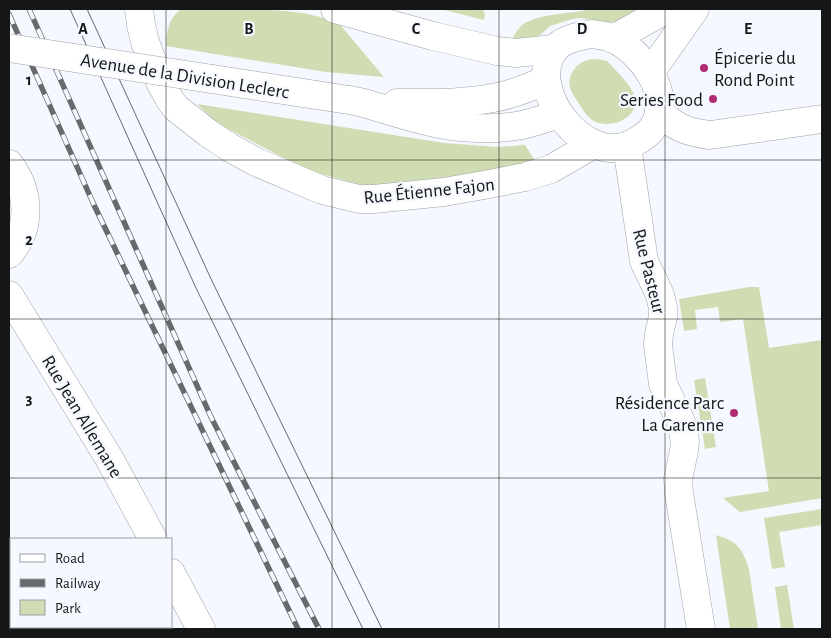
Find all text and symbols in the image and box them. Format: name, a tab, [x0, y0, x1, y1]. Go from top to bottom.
text: A	[78, 21, 88, 37]
text: B	[244, 21, 254, 37]
text: C	[412, 21, 421, 37]
text: D	[577, 21, 588, 37]
text: E	[744, 21, 752, 37]
place label: Épicerie du Rond Point	[714, 47, 796, 90]
street label: Avenue de la Division Leclerc	[79, 51, 290, 102]
marker: Épicerie du Rond Point	[698, 62, 710, 74]
text: 1	[26, 72, 32, 88]
place label: Series Food	[620, 91, 703, 110]
marker: Series Food	[707, 93, 719, 105]
street label: Rue Étienne Fajon	[362, 173, 496, 208]
street label: Rue Pasteur	[629, 227, 668, 316]
text: 2	[25, 232, 33, 248]
street label: Rue Jean Allemane	[38, 352, 126, 481]
text: 3	[26, 391, 33, 407]
place label: Résidence Parc La Garenne	[615, 394, 724, 435]
marker: Résidence Parc La Garenne	[728, 407, 740, 419]
legend	[10, 538, 172, 628]
text: Road	[55, 551, 85, 566]
text: Railway	[55, 576, 101, 591]
text: Park	[55, 601, 81, 616]

